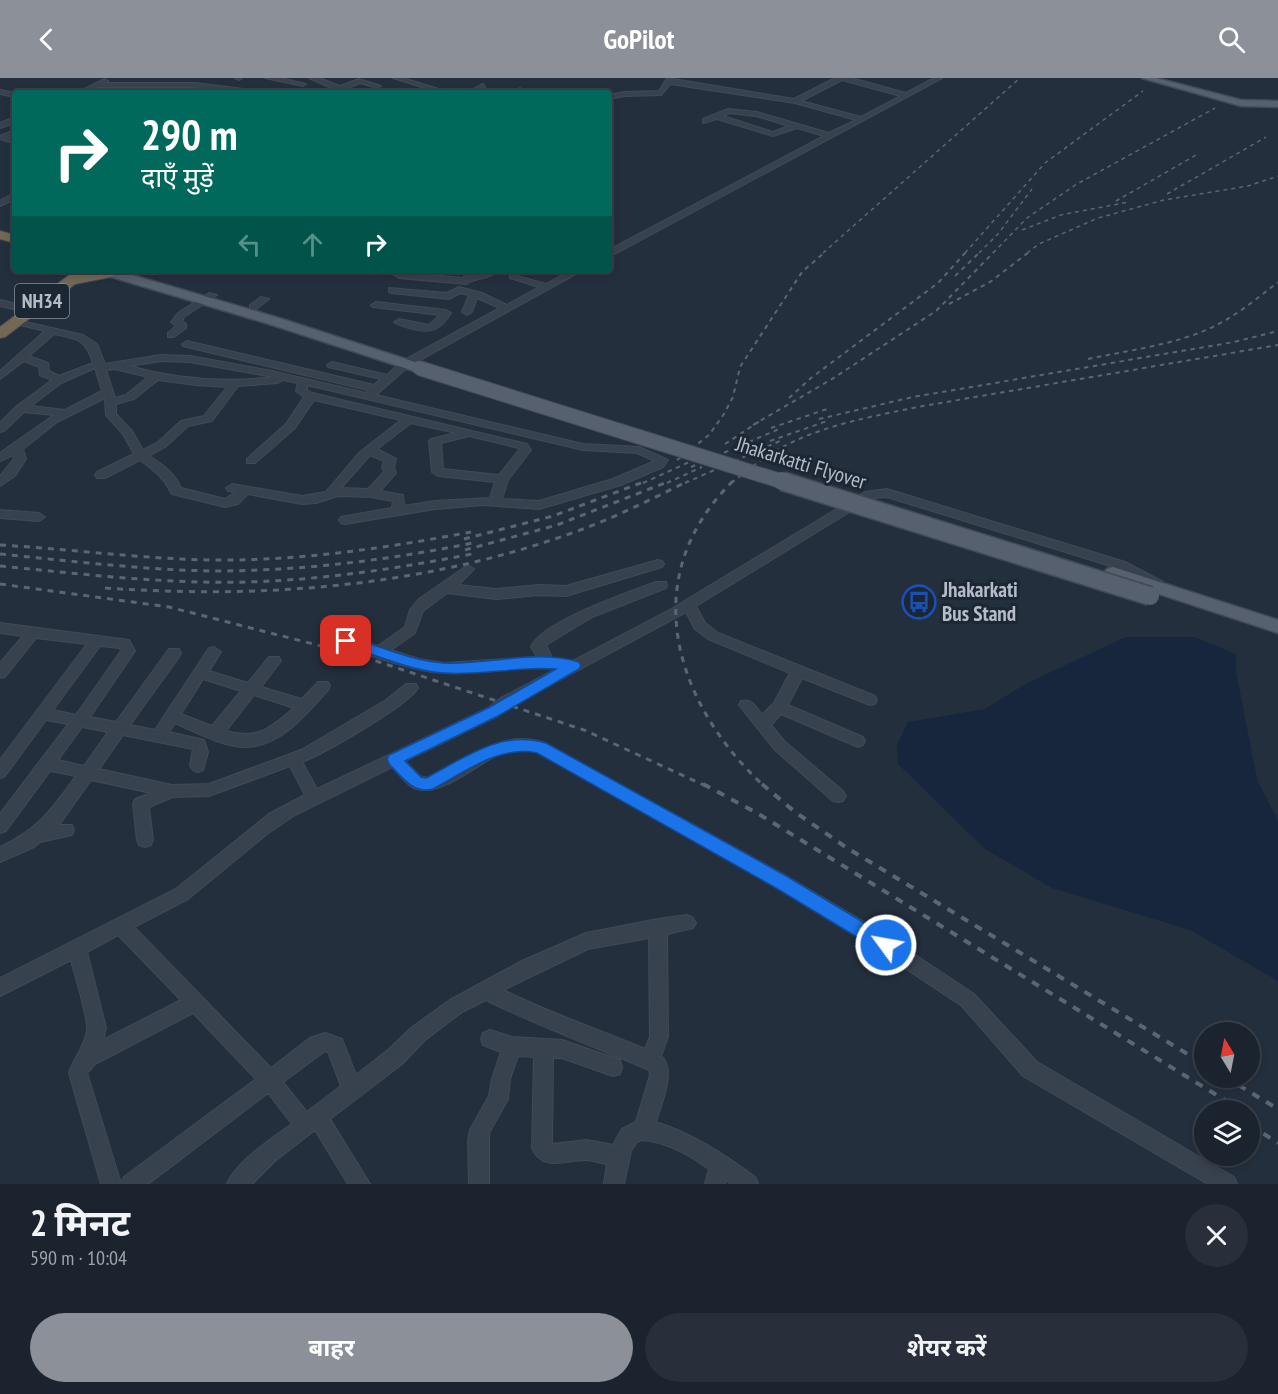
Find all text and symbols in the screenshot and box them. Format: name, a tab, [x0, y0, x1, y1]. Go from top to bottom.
text: GoPilot	[604, 22, 674, 56]
icon: back	[30, 23, 63, 56]
icon: search	[1215, 23, 1248, 56]
text: 290 m	[141, 107, 238, 162]
icon: right	[42, 114, 120, 192]
text: दाएँ मुड़ें	[141, 160, 214, 194]
icon: left	[233, 228, 266, 261]
icon: ahead	[296, 228, 329, 261]
icon: right	[359, 228, 392, 261]
road number: NH34	[15, 284, 69, 318]
street label: Jhakarkatti Flyover	[732, 430, 870, 495]
place label: Jhakarkati Bus Stand	[941, 576, 1018, 627]
bus stop icon: Jhakarkati Bus Stand	[901, 584, 937, 620]
pin	[320, 615, 371, 666]
icon: arrive	[329, 624, 362, 657]
position arrow	[854, 913, 918, 977]
north arrow	[1194, 1022, 1260, 1088]
map controls	[1194, 1022, 1260, 1166]
button: layers	[1194, 1100, 1260, 1166]
text: 2 मिनट	[30, 1199, 130, 1246]
button: close	[1185, 1204, 1248, 1267]
text: 590 m · 10:04	[30, 1245, 127, 1271]
button: बाहर	[30, 1313, 633, 1382]
button: शेयर करें	[645, 1313, 1248, 1382]

